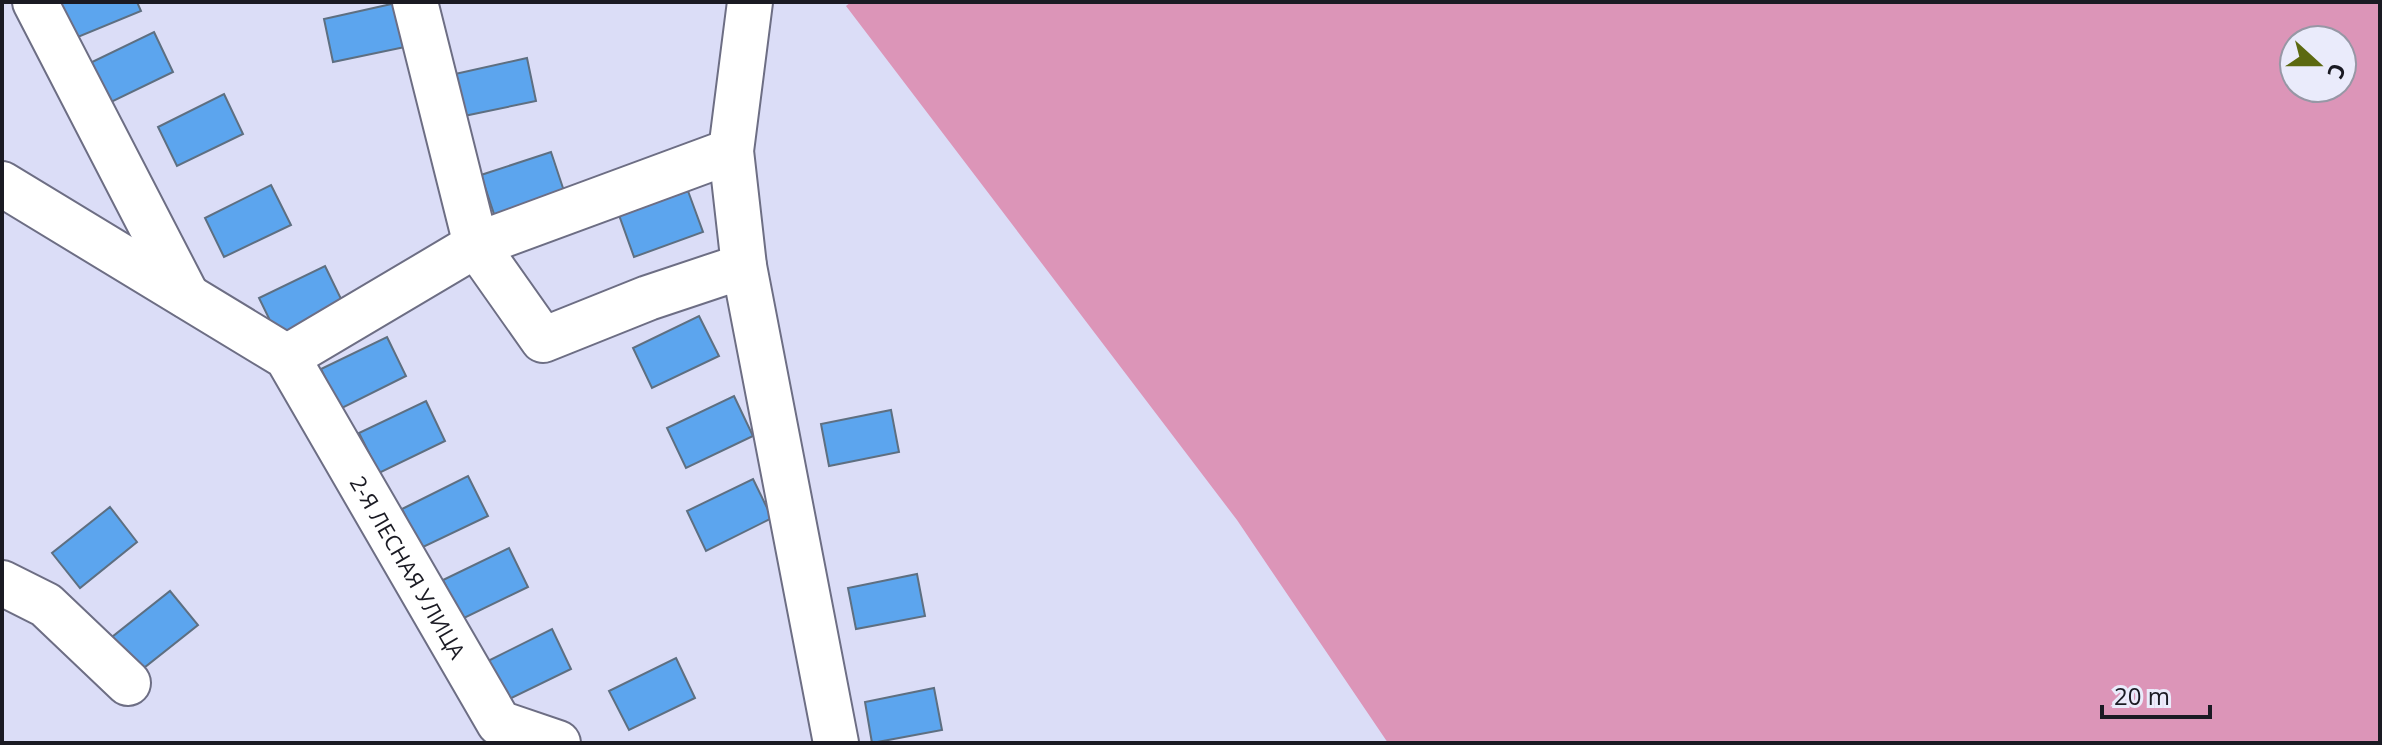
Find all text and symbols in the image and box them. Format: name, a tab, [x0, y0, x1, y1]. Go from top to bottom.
north arrow	[2278, 24, 2358, 104]
text: С	[2321, 60, 2354, 83]
street label: 2-Я ЛЕСНАЯ УЛИЦА	[344, 470, 473, 664]
scale bar	[2102, 669, 2210, 719]
text: 20 m	[2114, 679, 2170, 712]

